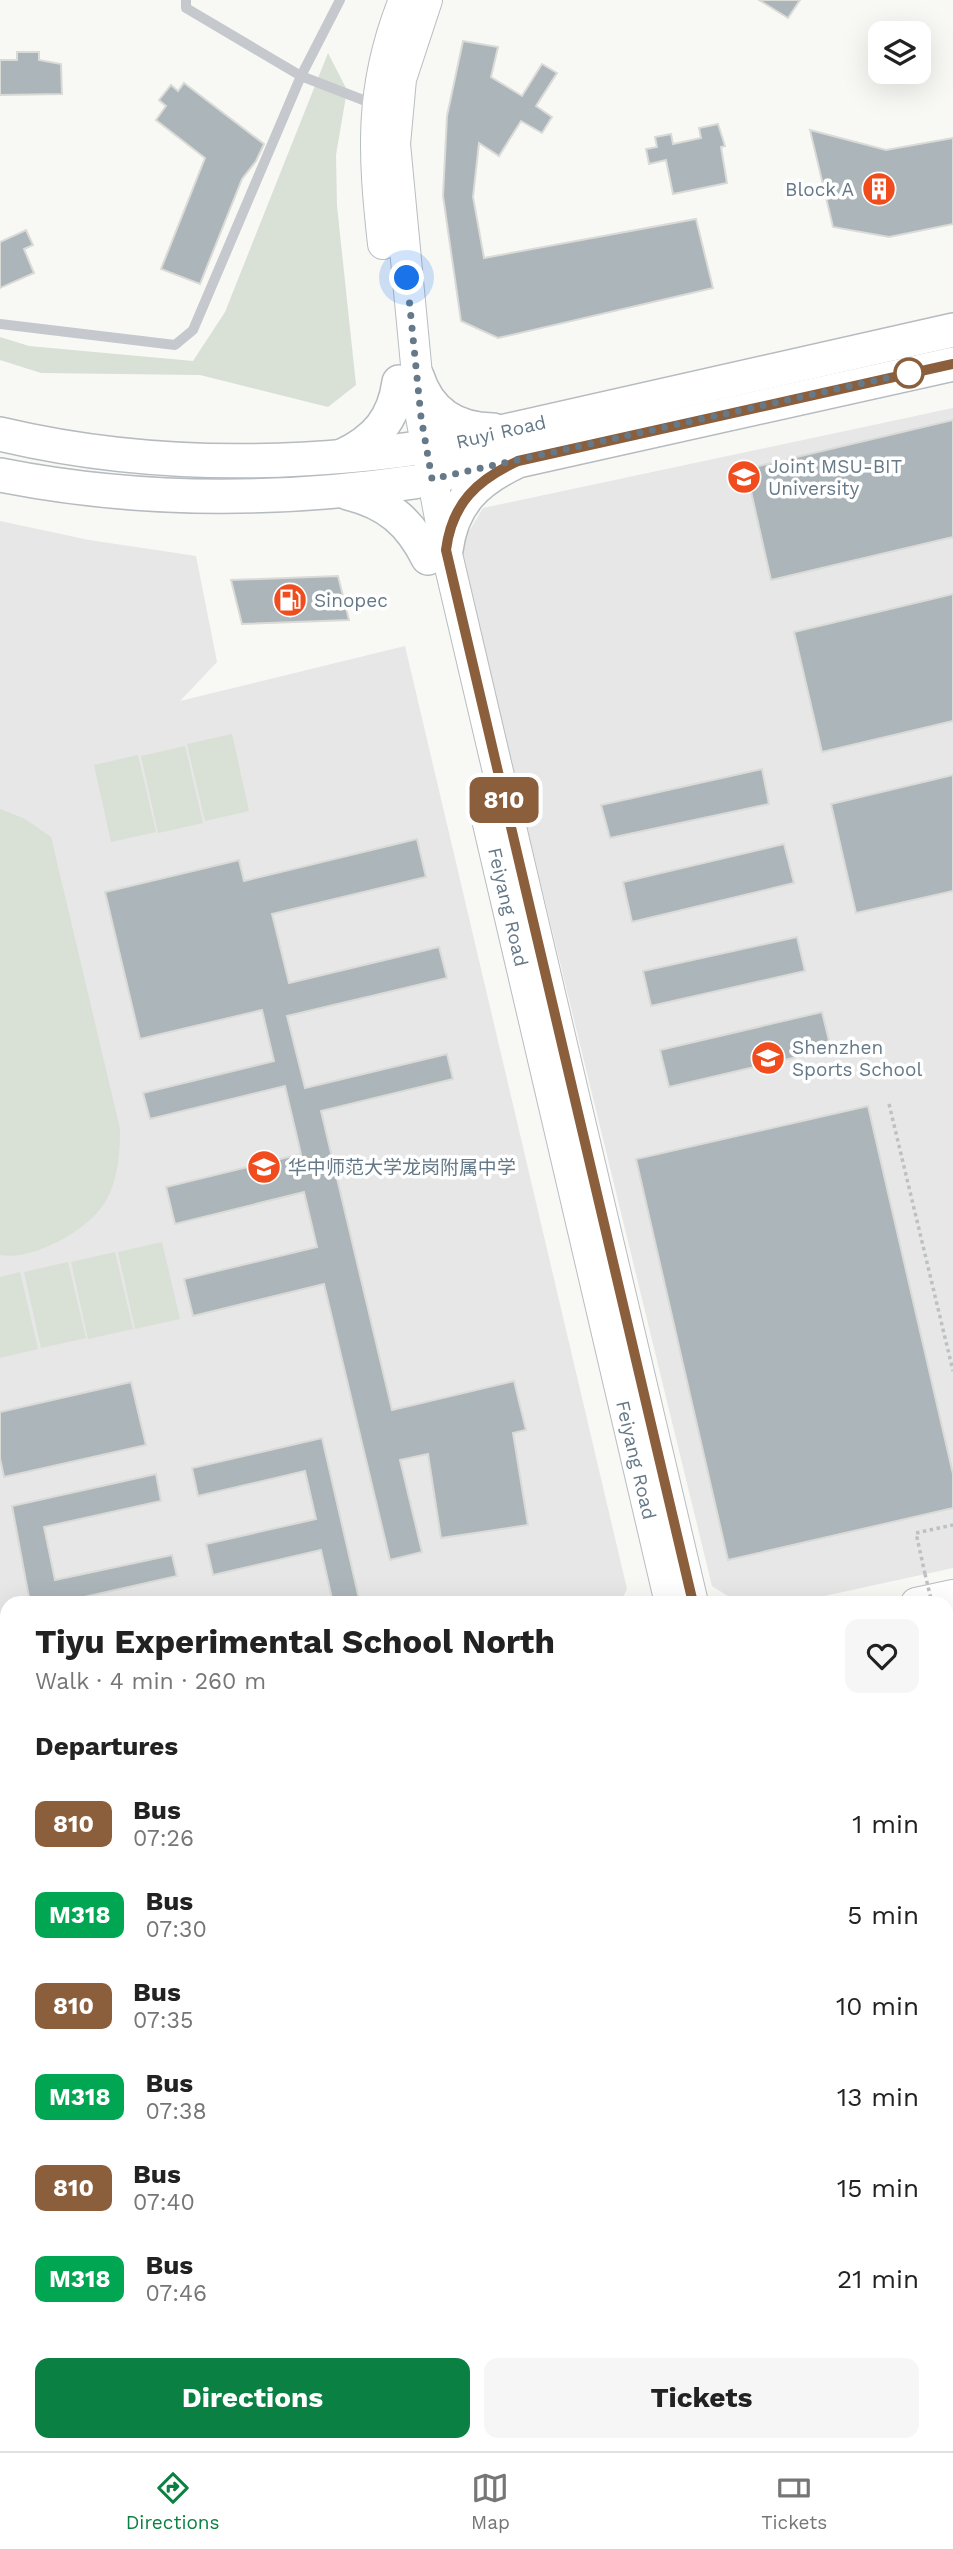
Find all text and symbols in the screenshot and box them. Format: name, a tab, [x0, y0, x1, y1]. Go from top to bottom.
map controls	[868, 21, 931, 84]
button: layers	[868, 21, 931, 84]
building icon: Block A	[860, 170, 898, 208]
place label: Block A	[785, 178, 854, 201]
your location	[389, 260, 424, 295]
unlabelled marker	[894, 358, 924, 388]
street label: Ruyi Road	[454, 410, 548, 454]
place label: Joint MSU-BIT University	[768, 455, 902, 500]
school or university icon: Joint MSU-BIT University	[725, 458, 763, 496]
fuel station icon: Sinopec	[271, 581, 309, 619]
place label: Sinopec	[314, 589, 388, 612]
line badge: 810	[464, 777, 544, 823]
text: 810	[484, 786, 524, 814]
street label: Feiyang Road	[483, 845, 533, 969]
place label: Shenzhen Sports School	[792, 1036, 922, 1081]
school or university icon: Shenzhen Sports School	[749, 1039, 787, 1077]
school or university icon: 华中师范大学龙岗附属中学	[245, 1148, 283, 1186]
place label: 华中师范大学龙岗附属中学	[288, 1156, 516, 1179]
street label: Feiyang Road	[611, 1398, 661, 1522]
button: heart	[845, 1619, 919, 1693]
text: Tiyu Experimental School North	[35, 1622, 555, 1661]
text: Walk · 4 min · 260 m	[35, 1668, 266, 1695]
text: Departures	[35, 1731, 178, 1761]
text: Bus	[133, 1795, 181, 1825]
text: 1 min	[852, 1809, 919, 1839]
text: 810	[53, 1810, 94, 1838]
text: 07:26	[133, 1825, 194, 1852]
text: Bus	[145, 1886, 193, 1916]
text: 5 min	[847, 1900, 919, 1930]
text: M318	[49, 1901, 110, 1929]
text: 07:30	[145, 1916, 207, 1943]
text: Bus	[133, 1977, 181, 2007]
text: 10 min	[836, 1991, 919, 2021]
text: 810	[53, 1992, 94, 2020]
text: 07:35	[133, 2007, 193, 2034]
text: Bus	[145, 2068, 193, 2098]
text: 13 min	[837, 2082, 919, 2112]
text: M318	[49, 2083, 110, 2111]
text: 07:38	[145, 2098, 207, 2125]
text: Bus	[133, 2159, 181, 2189]
text: 15 min	[837, 2173, 919, 2203]
text: 810	[53, 2174, 94, 2202]
text: 07:40	[133, 2189, 195, 2216]
text: Bus	[145, 2250, 193, 2280]
text: 21 min	[837, 2264, 919, 2294]
text: M318	[49, 2265, 110, 2293]
text: 07:46	[145, 2280, 207, 2307]
button: Directions	[35, 2358, 470, 2438]
button: Tickets	[484, 2358, 919, 2438]
tab: Directions	[126, 2469, 220, 2534]
tab: Map	[471, 2469, 510, 2534]
tab: Tickets	[761, 2469, 827, 2534]

